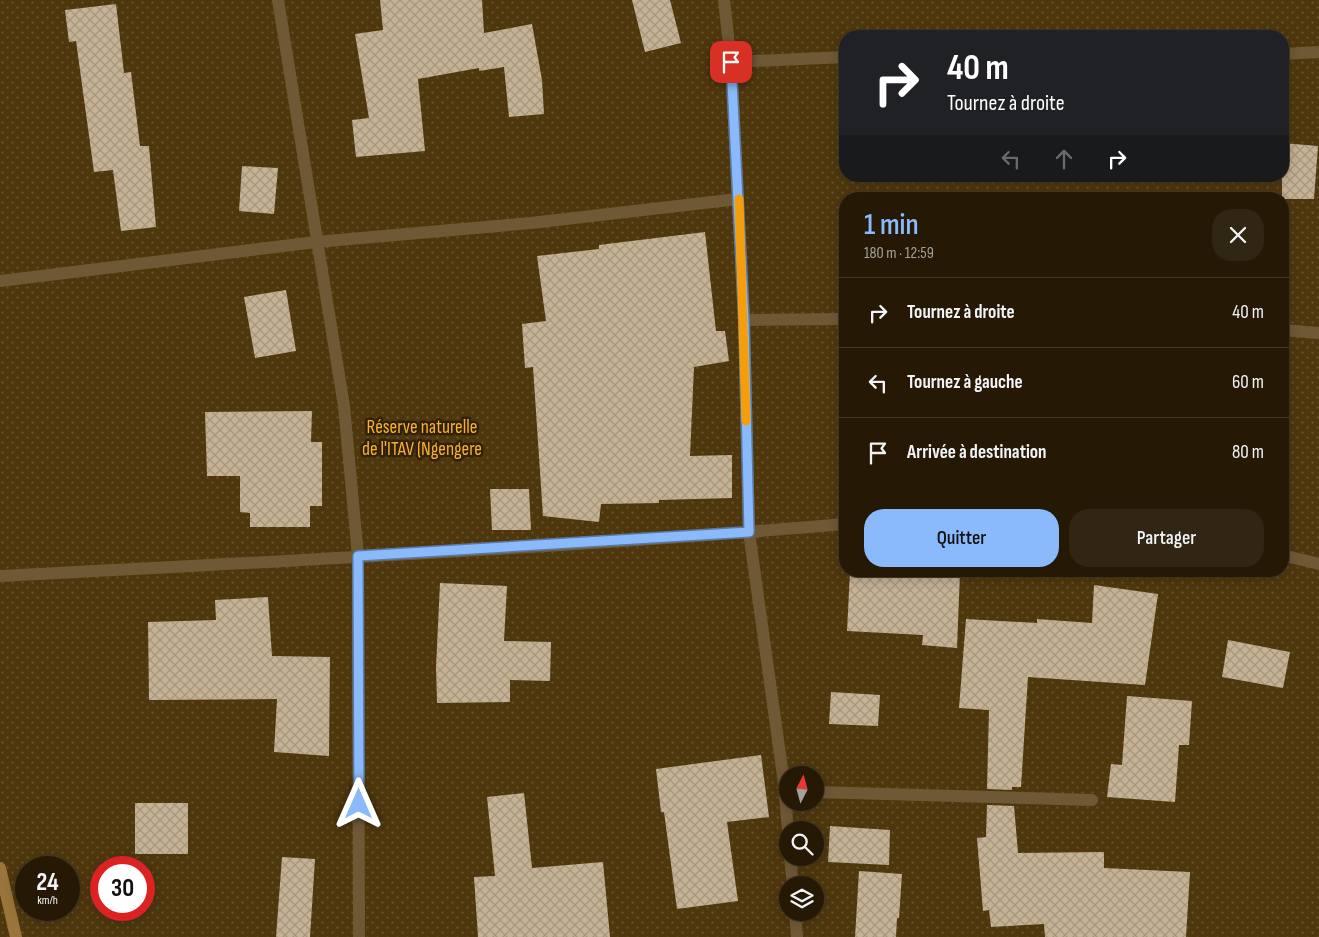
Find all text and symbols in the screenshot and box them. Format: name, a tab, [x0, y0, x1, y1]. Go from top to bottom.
pin	[710, 41, 752, 83]
text: 40 m	[947, 47, 1009, 90]
icon: arrive	[717, 48, 745, 76]
icon: right	[864, 50, 929, 115]
text: Tournez à droite	[947, 90, 1064, 117]
icon: left	[997, 145, 1025, 173]
icon: ahead	[1050, 145, 1078, 173]
icon: right	[1103, 145, 1131, 173]
text: 1 min	[864, 207, 919, 243]
button: close	[1212, 209, 1264, 261]
text: 180 m · 12:59	[864, 244, 934, 263]
icon: right	[864, 299, 892, 327]
text: Tournez à droite	[907, 301, 1015, 324]
text: 40 m	[1232, 301, 1264, 324]
icon: left	[864, 369, 892, 397]
text: Tournez à gauche	[907, 371, 1023, 394]
text: 60 m	[1232, 371, 1264, 394]
park label: Réserve naturelle de l'ITAV (Ngengere	[362, 416, 482, 461]
icon: arrive	[864, 439, 892, 467]
text: Arrivée à destination	[907, 441, 1047, 464]
text: 80 m	[1232, 441, 1264, 464]
button: Quitter	[864, 509, 1059, 567]
button: Partager	[1069, 509, 1264, 567]
north arrow	[779, 766, 824, 811]
map controls	[779, 766, 824, 921]
position arrow	[332, 777, 384, 829]
button: search	[779, 821, 824, 866]
speed limit sign: 30	[90, 856, 155, 921]
text: 24	[36, 867, 59, 898]
button: layers	[779, 876, 824, 921]
text: km/h	[37, 893, 58, 908]

